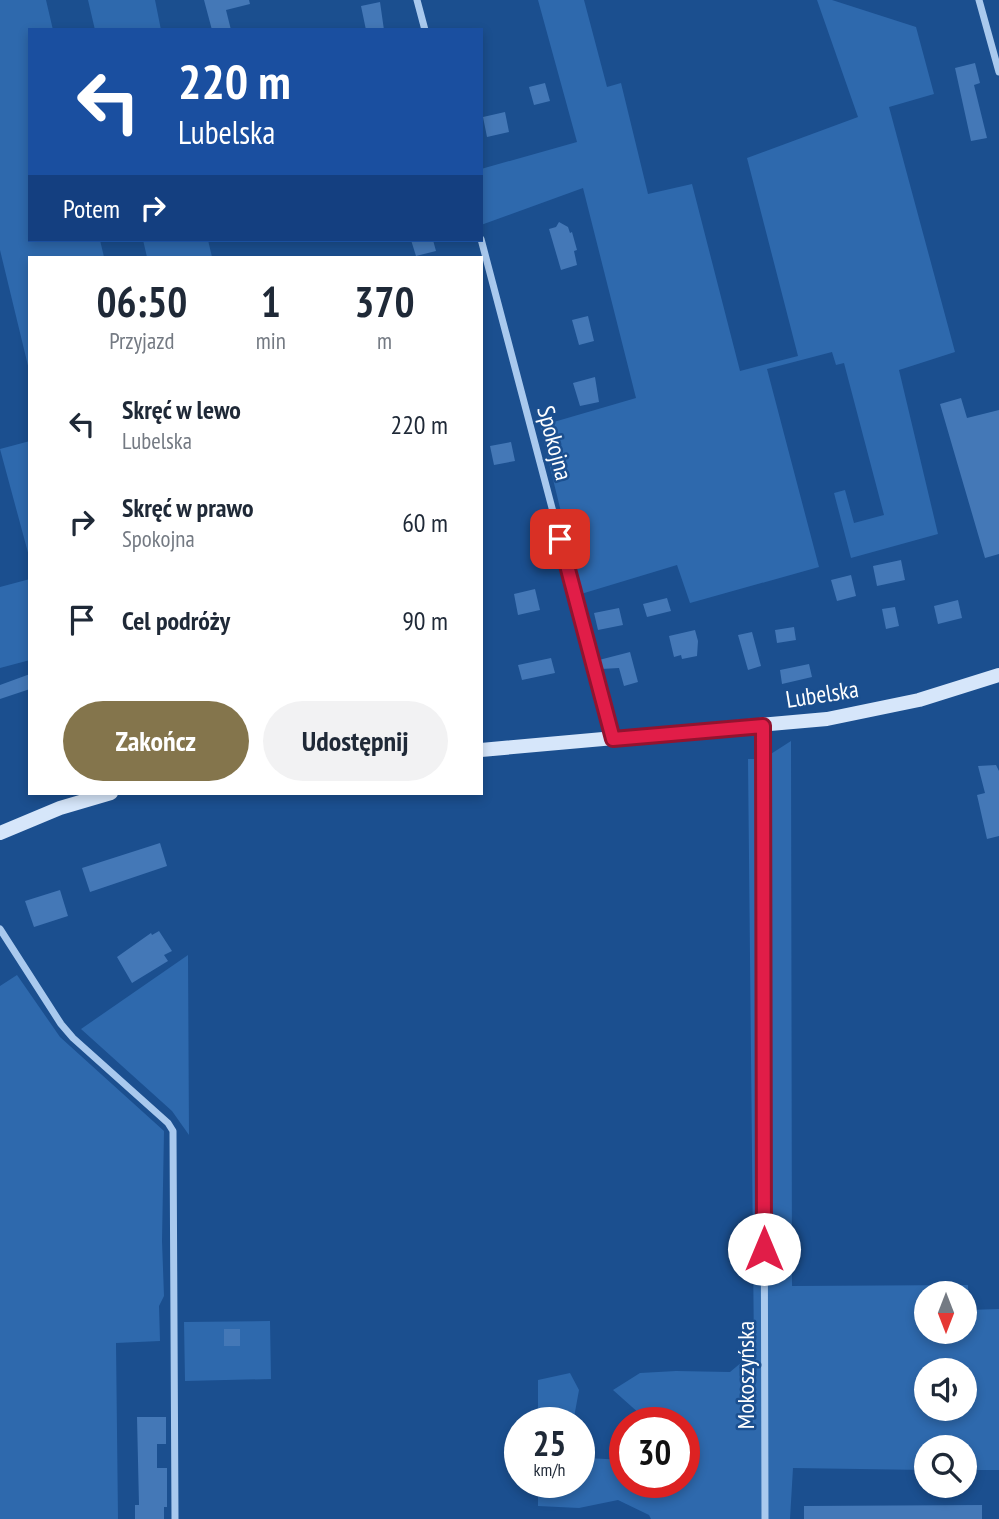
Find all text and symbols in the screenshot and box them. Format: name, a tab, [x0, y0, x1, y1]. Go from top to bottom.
text: 220 m	[178, 49, 291, 113]
icon: left	[63, 56, 154, 147]
text: Lubelska	[178, 111, 275, 153]
icon: right	[134, 189, 172, 227]
text: Potem	[63, 192, 120, 225]
text: 06:50	[96, 274, 187, 329]
text: 1	[261, 274, 281, 329]
text: 370	[354, 274, 415, 329]
text: Przyjazd	[109, 326, 175, 355]
text: min	[256, 326, 286, 355]
text: m	[377, 326, 392, 355]
text: Skręć w lewo	[122, 393, 241, 426]
street label: Spokojna	[530, 402, 580, 484]
icon: left	[63, 405, 101, 443]
text: 220 m	[390, 408, 448, 441]
text: Lubelska	[122, 426, 192, 455]
text: Skręć w prawo	[122, 491, 253, 524]
icon: right	[63, 503, 101, 541]
text: 60 m	[402, 506, 448, 539]
pin	[530, 509, 590, 569]
icon: arrive	[541, 520, 579, 558]
text: Spokojna	[122, 524, 195, 553]
icon: arrive	[63, 601, 101, 639]
text: Cel podróży	[122, 604, 230, 637]
text: 90 m	[402, 604, 448, 637]
street label: Lubelska	[784, 673, 860, 715]
button: Zakończ	[63, 701, 249, 781]
button: Udostępnij	[263, 701, 448, 781]
position arrow	[727, 1212, 801, 1286]
north arrow	[914, 1281, 976, 1344]
map controls	[914, 1281, 977, 1498]
street label: Mokoszyńska	[730, 1321, 761, 1429]
button: sound	[914, 1358, 977, 1421]
speed limit sign: 30	[609, 1407, 700, 1498]
text: 25	[533, 1420, 566, 1466]
button: search	[914, 1435, 977, 1498]
text: km/h	[534, 1458, 565, 1481]

